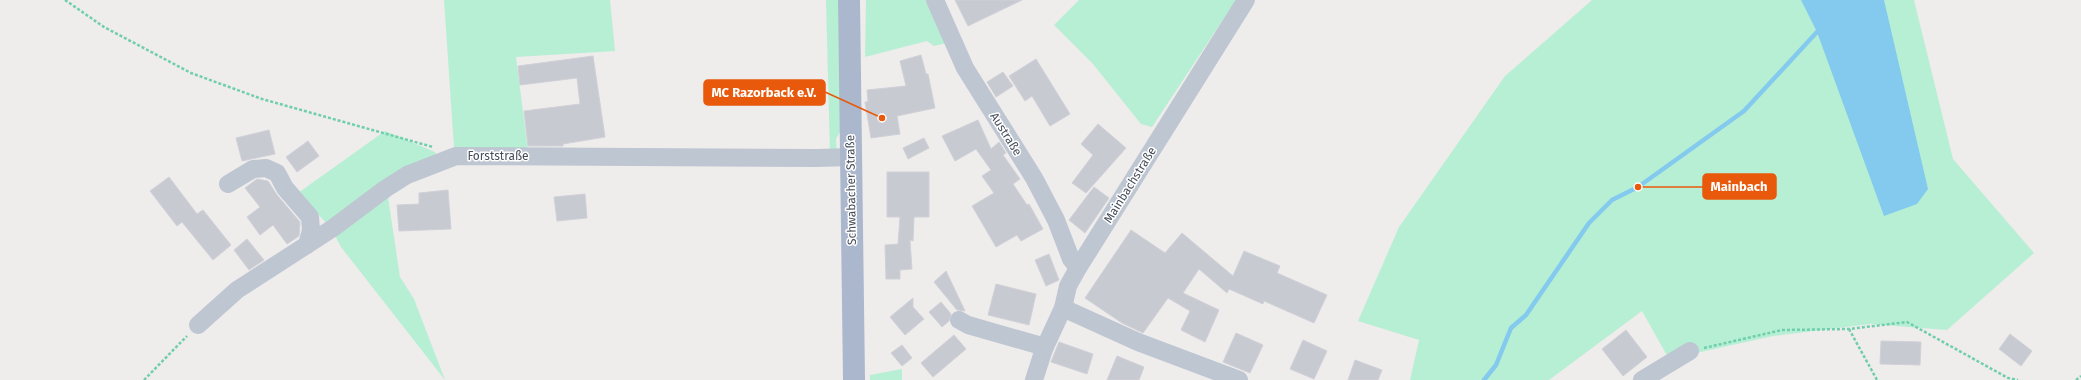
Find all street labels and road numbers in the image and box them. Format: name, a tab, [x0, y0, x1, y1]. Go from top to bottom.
street label: Austraße	[987, 110, 1025, 158]
street label: Schwabacher Straße	[843, 135, 859, 245]
street label: Mainbachstraße	[1101, 144, 1159, 226]
street label: Forststraße	[467, 149, 529, 163]

